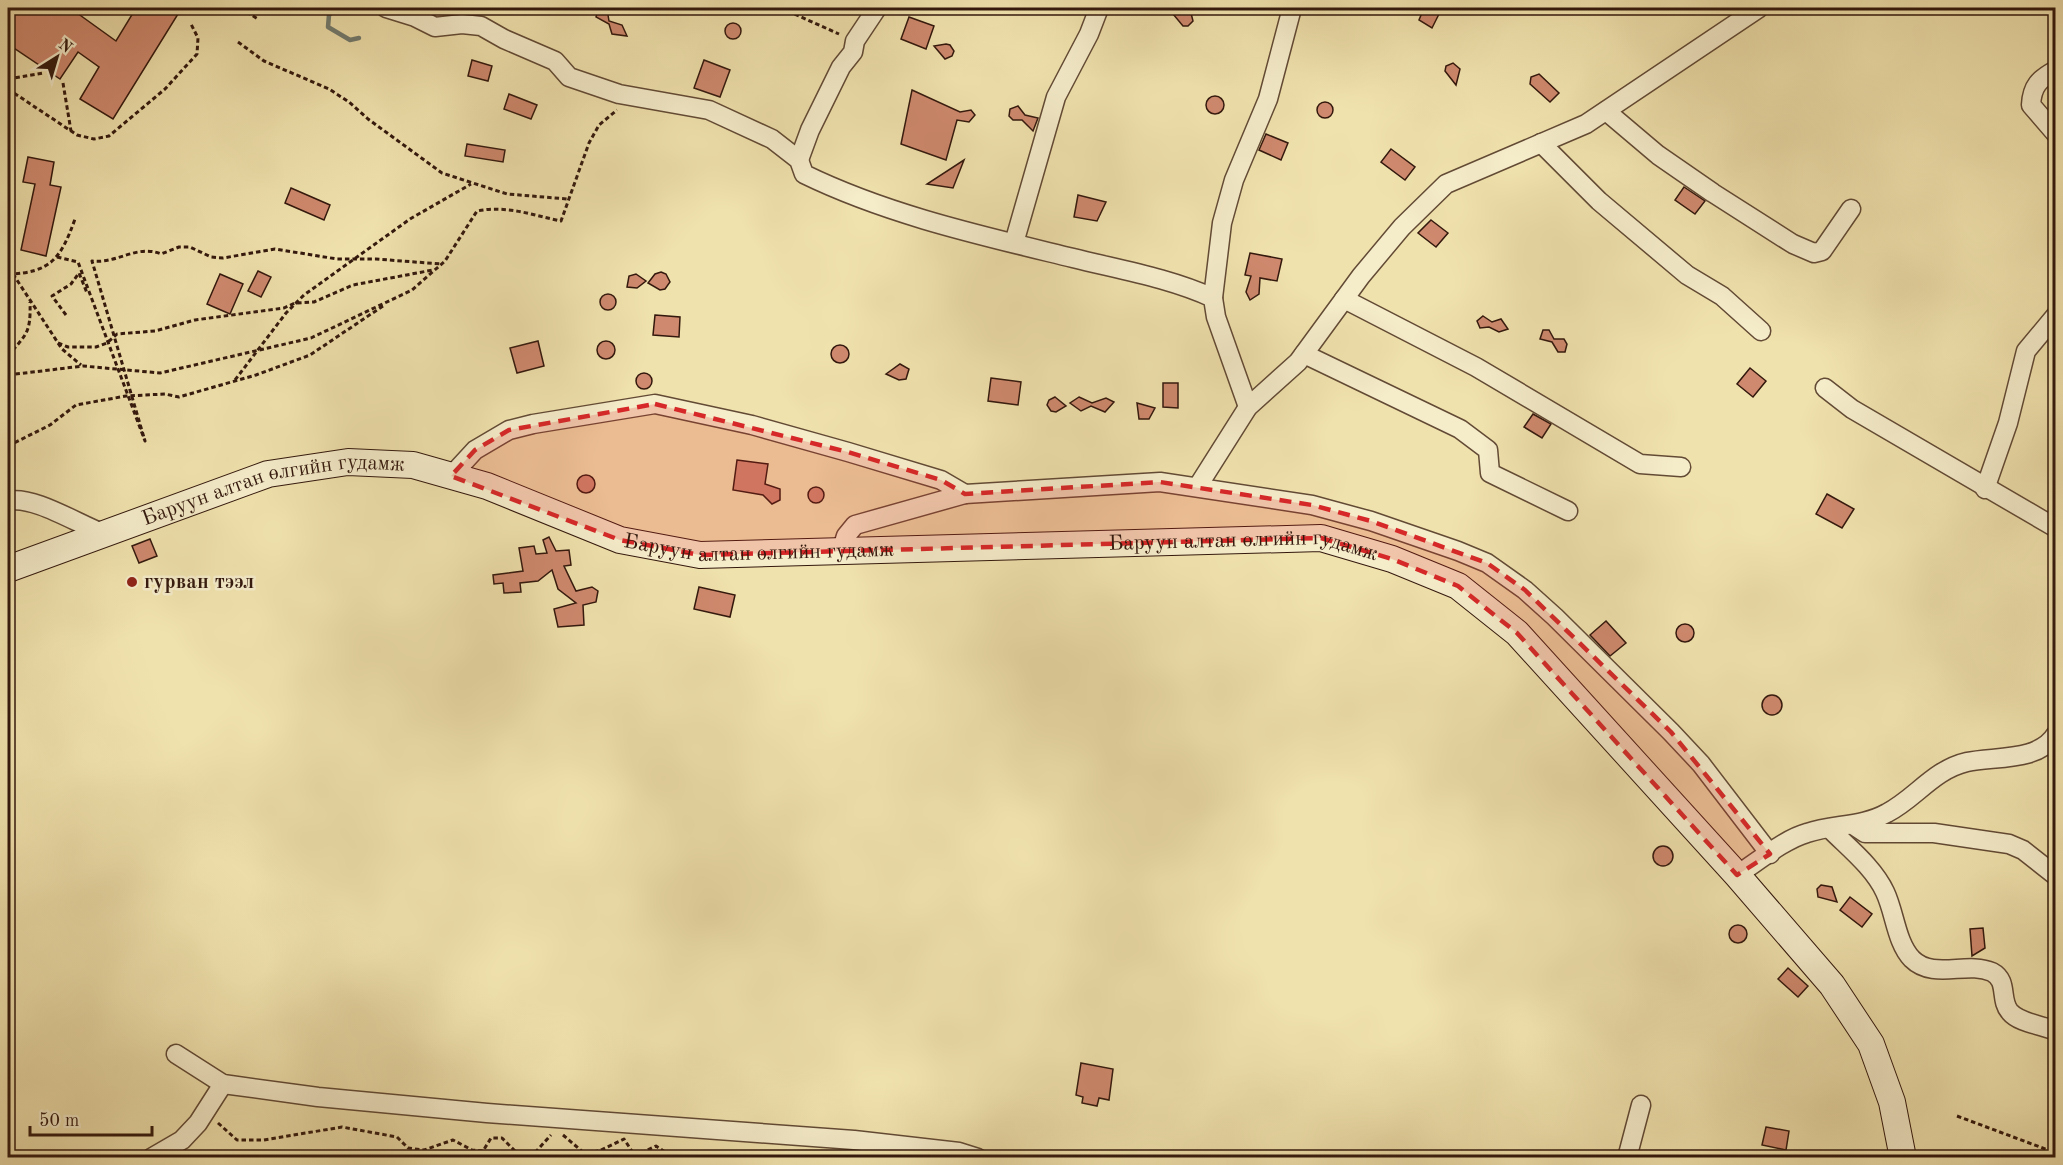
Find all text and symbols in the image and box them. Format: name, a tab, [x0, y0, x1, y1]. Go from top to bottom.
north arrow	[27, 27, 87, 87]
text: N	[55, 37, 75, 57]
street label: Баруун алтан өлгийн гудамж	[139, 451, 405, 530]
street label: Баруун алтан өлгийн гудамж	[1108, 527, 1380, 565]
street label: Баруун алтан өлгийн гудамж	[622, 530, 894, 566]
place label: гурван тээл	[144, 572, 254, 593]
marker: гурван тээл	[125, 575, 139, 589]
scale bar	[30, 1099, 152, 1137]
text: 50 m	[39, 1112, 79, 1130]

